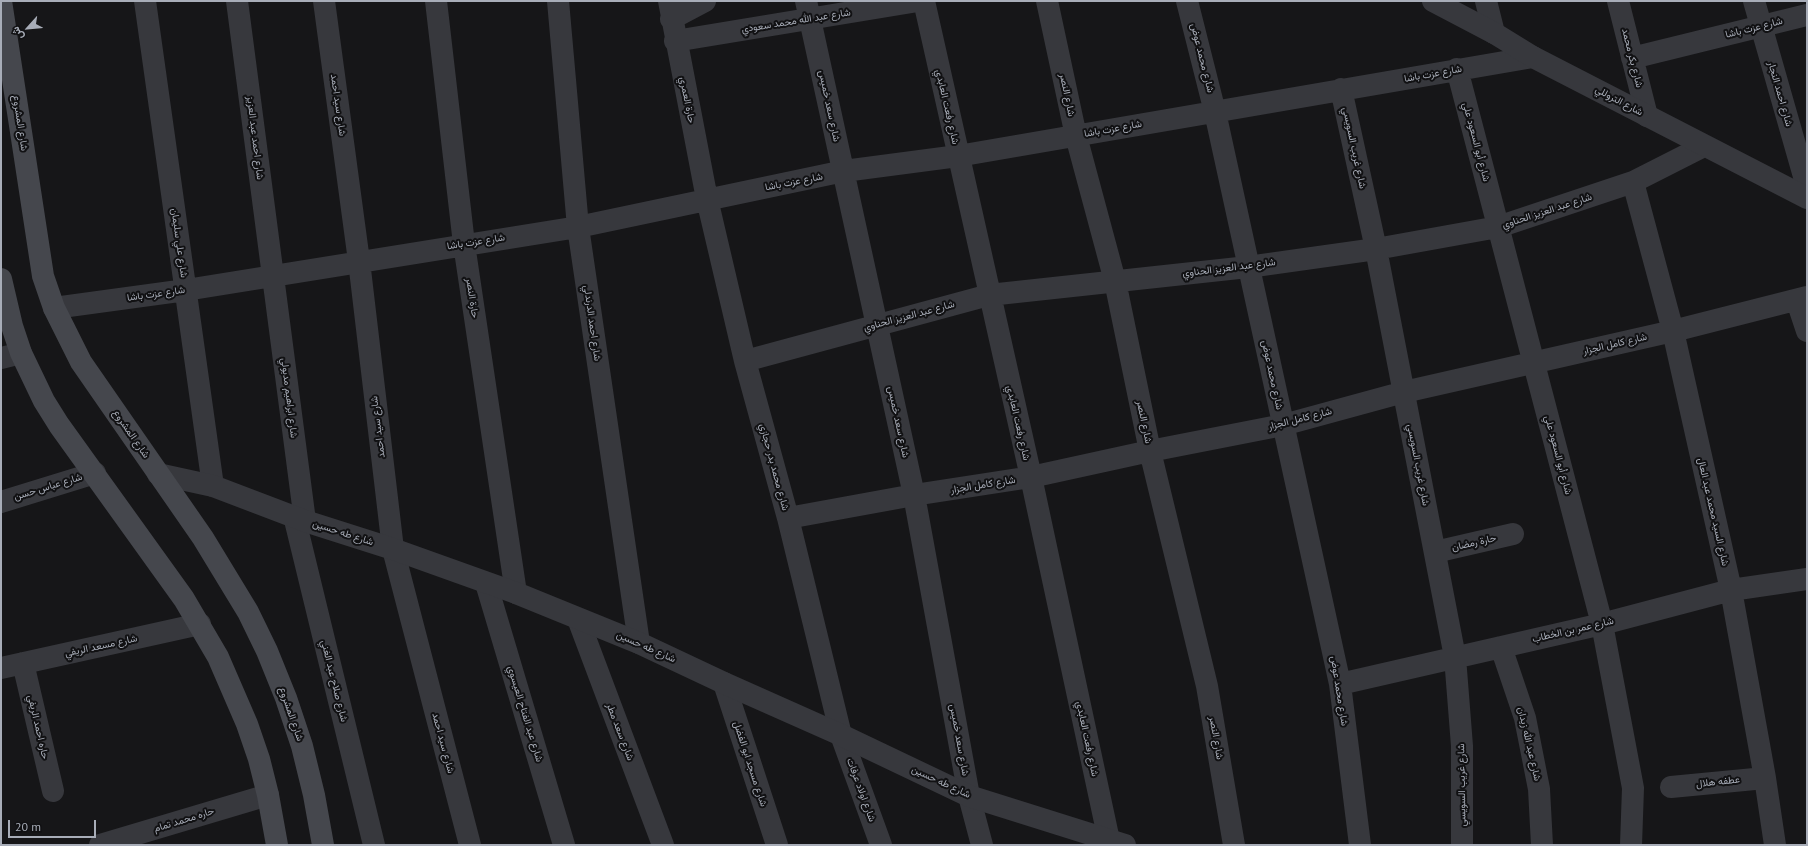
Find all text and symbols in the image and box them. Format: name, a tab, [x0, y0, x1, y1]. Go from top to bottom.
street label: شارع عبد الله محمد سعودي	[741, 6, 851, 36]
north arrow	[8, 8, 48, 48]
street label: شارع عزت باشا	[1724, 15, 1784, 41]
street label: شارع محمد عوض	[1188, 22, 1216, 94]
text: ش	[8, 24, 27, 43]
street label: شارع بكر محمد	[1619, 27, 1645, 89]
street label: شارع احمد النجار	[1765, 60, 1795, 128]
street label: شارع عزت باشا	[1403, 63, 1463, 85]
street label: شارع رفعت العابدي	[933, 68, 961, 146]
street label: شارع سعد خميس	[816, 69, 842, 143]
street label: شارع النصر	[1057, 72, 1077, 118]
street label: شارع سيد احمد	[328, 73, 348, 137]
street label: حارة العمري	[677, 76, 697, 124]
street label: شارع التروللي	[1593, 83, 1645, 119]
street label: شارع المشروع	[10, 94, 30, 152]
street label: شارع احمد عبد العزيز	[244, 95, 266, 181]
street label: شارع أبو السعود علي	[1460, 101, 1492, 183]
street label: شارع غريب السويسي	[1339, 106, 1369, 190]
street label: شارع عزت باشا	[1083, 118, 1143, 140]
street label: شارع عزت باشا	[764, 171, 824, 193]
street label: شارع عبد العزيز الحناوي	[1501, 191, 1593, 231]
street label: شارع علي سليمان	[168, 207, 190, 279]
street label: شارع عزت باشا	[446, 231, 506, 253]
street label: شارع عبد العزيز الحناوي	[1182, 256, 1276, 280]
street label: حارة النصر	[463, 277, 481, 319]
street label: شارع عزت باشا	[126, 284, 186, 304]
street label: شارع احمد الدرندلي	[581, 284, 603, 362]
street label: شارع عبد العزيز الحناوي	[862, 298, 956, 334]
street label: شارع كامل الجزار	[1582, 331, 1648, 357]
street label: شارع محمد عوض	[1259, 339, 1285, 411]
street label: شارع ابراهيم مدبولي	[278, 357, 300, 439]
street label: شارع رفعت العابدي	[1004, 384, 1032, 462]
street label: شارع سعد خميس	[885, 385, 911, 459]
street label: شارع سيد احمد	[368, 395, 388, 459]
street label: شارع النصر	[1134, 399, 1154, 445]
street label: شارع كامل الجزار	[1267, 405, 1333, 433]
street label: شارع المشروع	[110, 407, 152, 461]
street label: شارع أبو السعود علي	[1542, 414, 1574, 496]
street label: شارع محمد بدر حجازي	[757, 422, 791, 512]
street label: شارع غريب السويسي	[1404, 423, 1432, 507]
street label: شارع السيد محمد عبد العال	[1695, 457, 1731, 567]
street label: شارع عباس حسن	[12, 471, 84, 503]
street label: شارع كامل الجزار	[950, 474, 1016, 496]
street label: شارع طه حسين	[311, 517, 375, 549]
street label: حارة رمضان	[1451, 532, 1497, 554]
street label: شارع عمر بن الخطاب	[1531, 615, 1615, 645]
street label: شارع طه حسين	[615, 629, 677, 665]
street label: شارع مسعد الريفي	[64, 632, 138, 660]
street label: شارع صلاح عبد الغني	[318, 639, 350, 723]
street label: شارع محمد عوض	[1328, 655, 1350, 727]
street label: شارع عبد الفتاح العيسوي	[505, 664, 545, 764]
street label: شارع المشروع	[276, 685, 306, 743]
street label: حاره احمد الريفي	[25, 694, 51, 760]
street label: شارع رفعت العابدي	[1073, 700, 1101, 778]
street label: شارع سعد مطر	[604, 702, 636, 762]
street label: شارع سعد خميس	[947, 703, 971, 777]
street label: شارع عبد الله زيدان	[1515, 706, 1543, 782]
street label: شارع سيد احمد	[429, 711, 457, 775]
street label: شارع النصر	[1206, 715, 1226, 761]
street label: شارع مسجد ابو الفضل	[731, 720, 769, 808]
street label: شارع غريب السويسي	[1455, 743, 1469, 827]
street label: شارع اولاد عرفات	[844, 756, 878, 824]
street label: شارع طه حسين	[910, 763, 972, 801]
street label: عطفه هلال	[1695, 774, 1741, 790]
street label: حاره محمد تمام	[152, 805, 216, 835]
scale bar	[10, 812, 98, 838]
text: 20 m	[15, 819, 41, 834]

